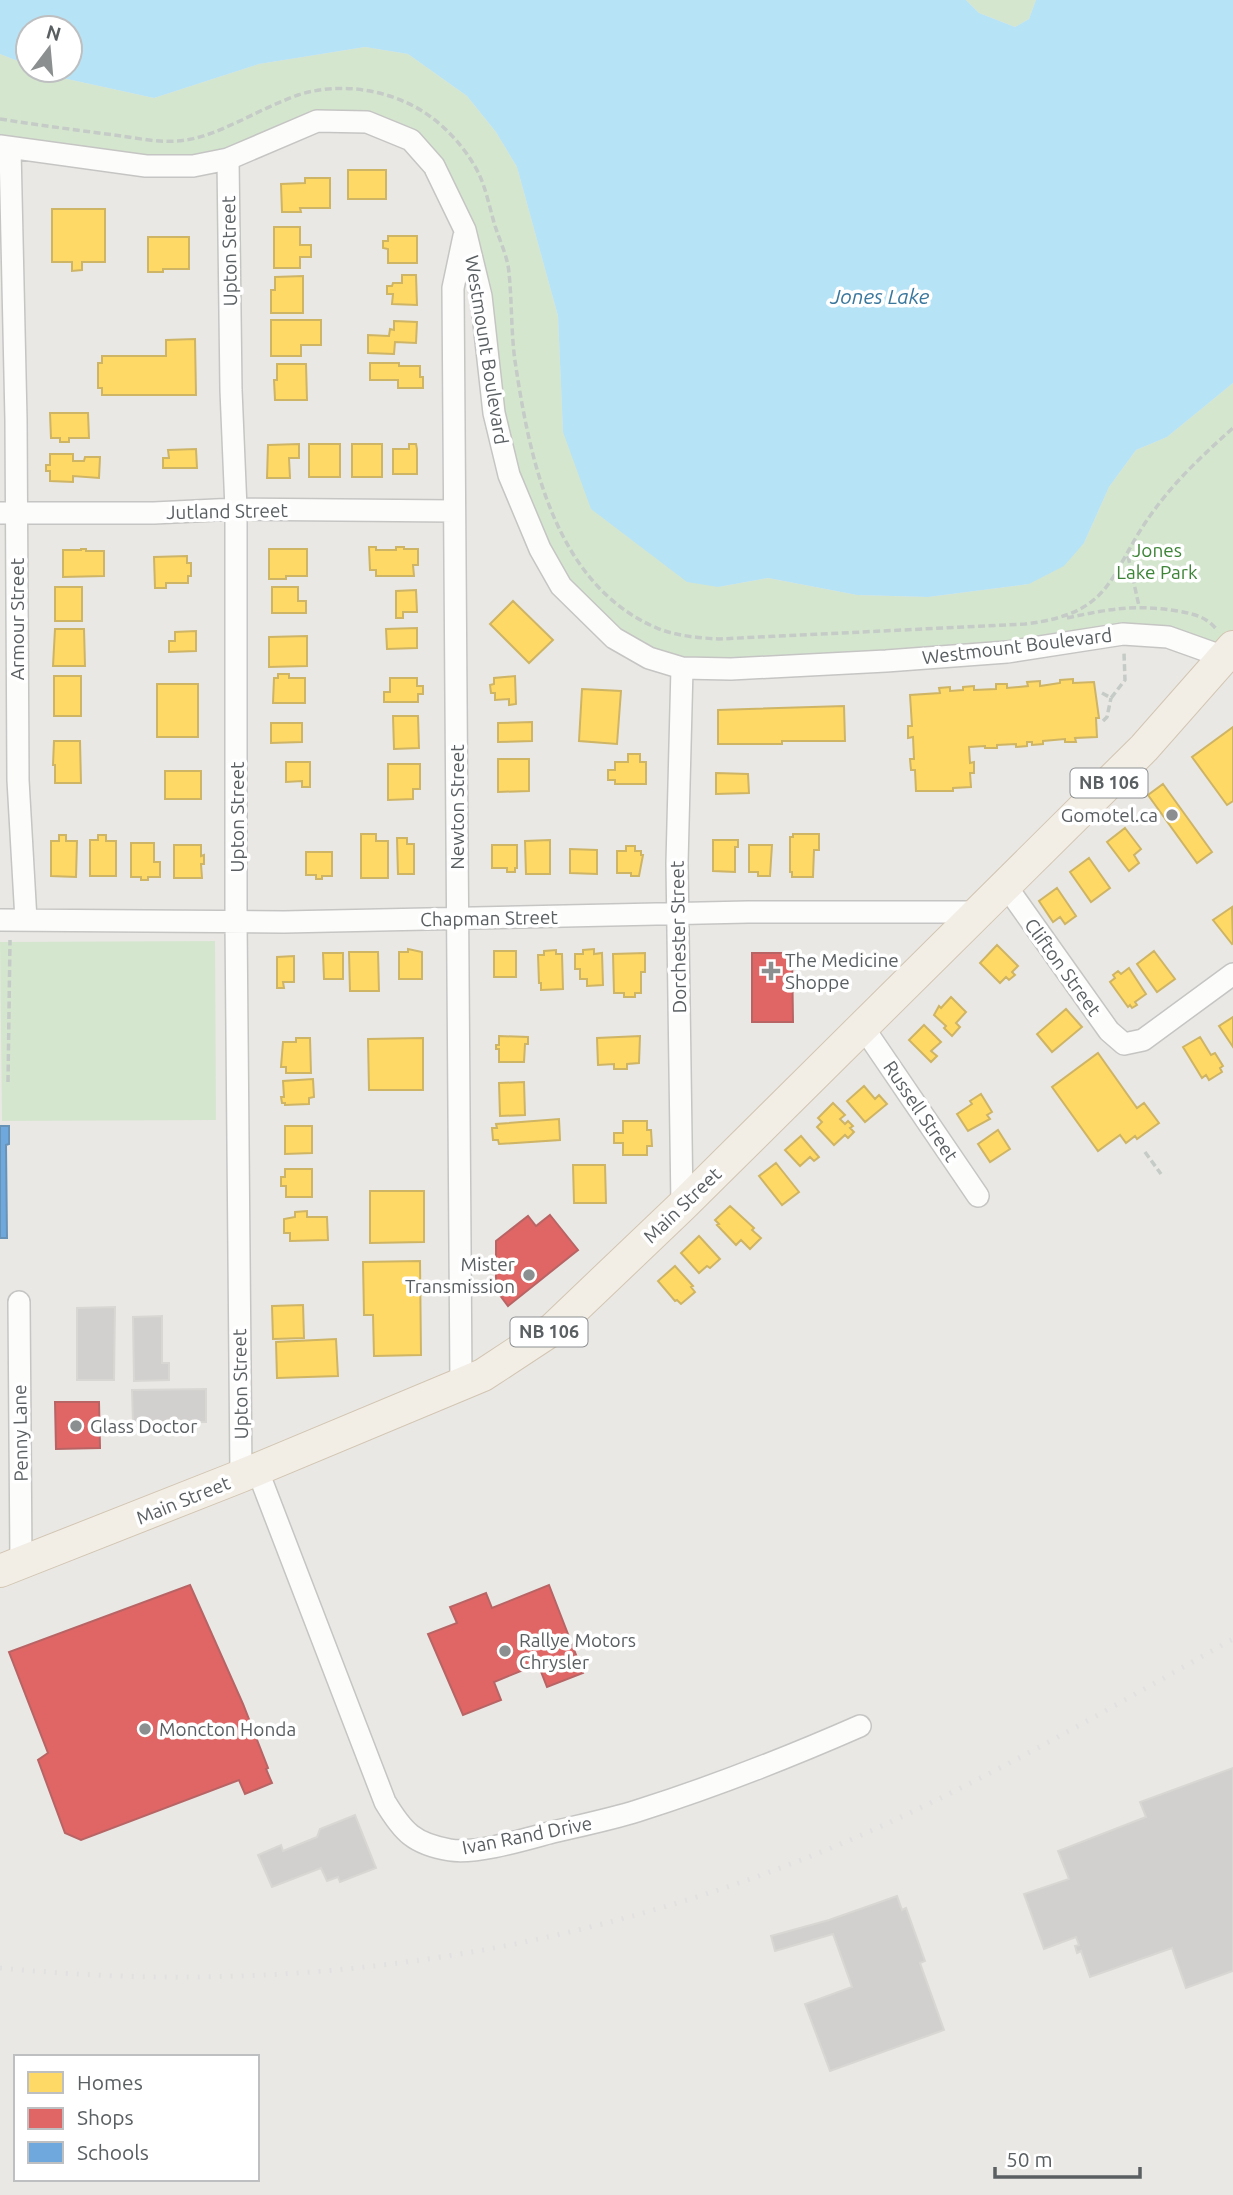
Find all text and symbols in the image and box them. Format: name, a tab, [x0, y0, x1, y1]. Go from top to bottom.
north arrow	[14, 14, 84, 84]
text: N	[44, 20, 64, 45]
street label: Upton Street	[217, 195, 241, 307]
street label: Westmount Boulevard	[461, 254, 513, 446]
water label: Jones Lake	[830, 284, 930, 308]
street label: Jutland Street	[166, 499, 289, 523]
park label: Jones Lake Park	[1116, 539, 1198, 583]
street label: Armour Street	[6, 557, 28, 680]
street label: Westmount Boulevard	[921, 623, 1113, 669]
street label: Newton Street	[446, 744, 468, 870]
street label: Upton Street	[226, 761, 248, 872]
road number: NB 106	[1070, 768, 1148, 798]
place label: Gomotel.ca	[1061, 804, 1158, 826]
marker: Gomotel.ca	[1164, 807, 1180, 823]
street label: Dorchester Street	[666, 860, 690, 1014]
street label: Chapman Street	[420, 906, 559, 930]
street label: Clifton Street	[1020, 914, 1106, 1021]
place label: The Medicine Shoppe	[785, 949, 899, 993]
marker: The Medicine Shoppe	[763, 963, 779, 979]
street label: Russell Street	[879, 1056, 963, 1166]
street label: Main Street	[639, 1162, 726, 1247]
place label: Mister Transmission	[405, 1253, 515, 1297]
marker: Mister Transmission	[521, 1267, 537, 1283]
road number: NB 106	[510, 1317, 588, 1346]
street label: Upton Street	[228, 1328, 252, 1440]
street label: Penny Lane	[8, 1384, 32, 1482]
place label: Glass Doctor	[90, 1415, 197, 1437]
marker: Glass Doctor	[68, 1418, 84, 1434]
street label: Main Street	[133, 1471, 234, 1529]
place label: Rallye Motors Chrysler	[519, 1629, 636, 1673]
marker: Rallye Motors Chrysler	[497, 1643, 513, 1659]
place label: Moncton Honda	[159, 1718, 296, 1740]
marker: Moncton Honda	[137, 1721, 153, 1737]
street label: Ivan Rand Drive	[460, 1812, 594, 1858]
legend	[14, 2055, 259, 2181]
text: Homes	[77, 2070, 143, 2094]
text: Shops	[77, 2105, 134, 2129]
scale bar	[995, 2136, 1140, 2180]
text: Schools	[77, 2140, 149, 2164]
text: 50 m	[1006, 2147, 1053, 2171]

